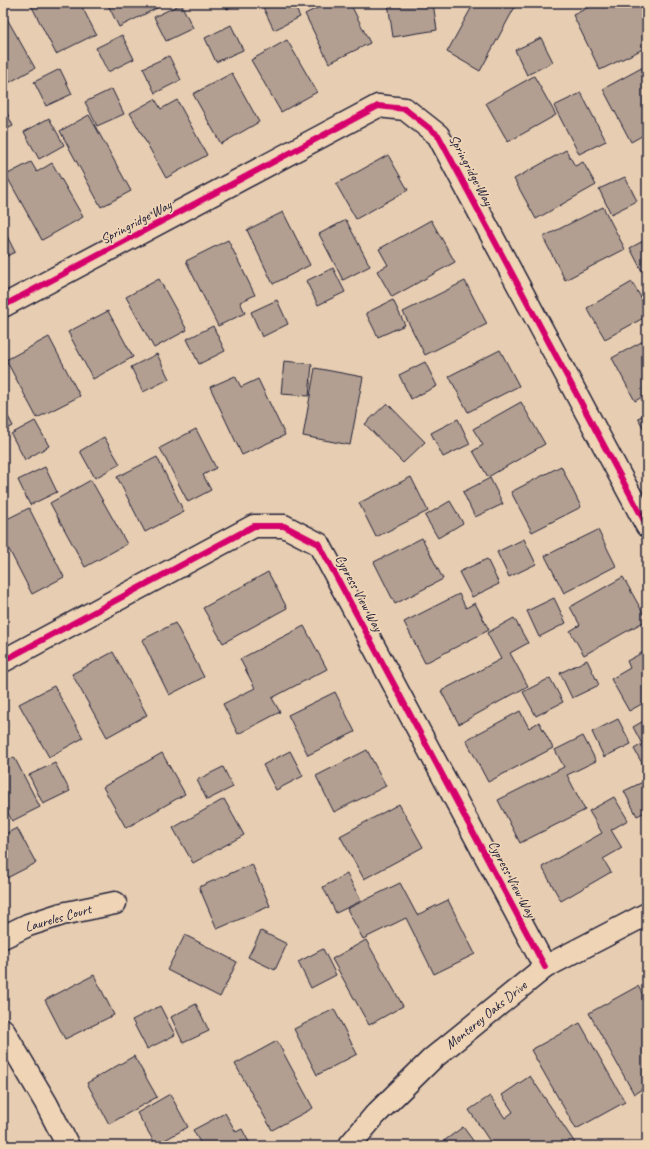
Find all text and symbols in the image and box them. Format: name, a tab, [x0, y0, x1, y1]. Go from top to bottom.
street label: Springridge Way	[445, 132, 497, 210]
street label: Springridge Way	[98, 196, 176, 248]
street label: Cypress View Way	[332, 552, 387, 635]
street label: Cypress View Way	[485, 838, 540, 921]
street label: Laureles Court	[23, 900, 94, 936]
street label: Monterey Oaks Drive	[442, 976, 531, 1053]

